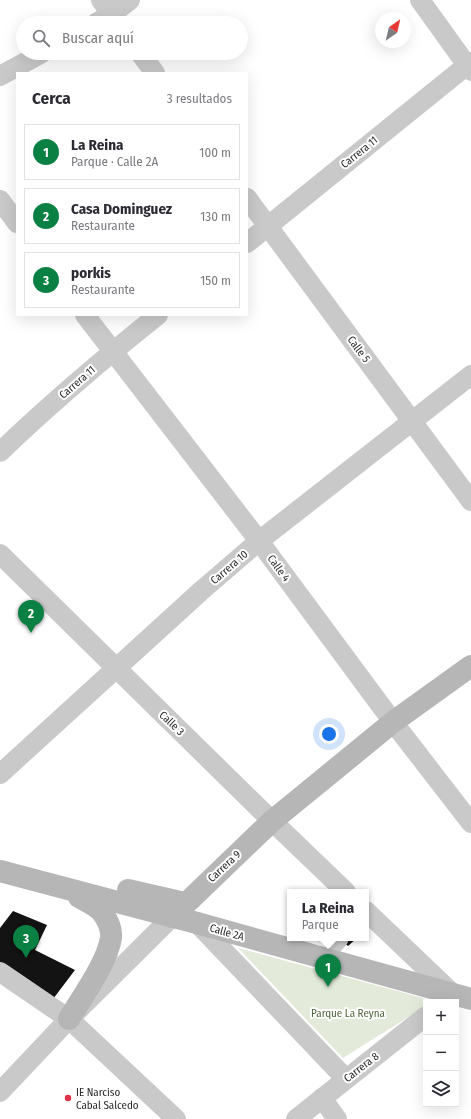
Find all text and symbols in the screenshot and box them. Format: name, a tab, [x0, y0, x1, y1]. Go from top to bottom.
north arrow	[375, 12, 411, 48]
search box	[16, 16, 248, 60]
icon: search	[30, 27, 52, 49]
text: Buscar aquí	[62, 29, 134, 47]
text: Cerca	[32, 88, 71, 109]
text: 3 resultados	[167, 91, 232, 106]
street label: Carrera 11	[338, 134, 380, 171]
text: La Reina	[71, 136, 124, 154]
text: 1	[43, 145, 49, 160]
text: 100 m	[199, 145, 231, 160]
text: Parque · Calle 2A	[71, 154, 158, 169]
text: Casa Dominguez	[71, 200, 172, 218]
text: 2	[43, 209, 49, 224]
text: 130 m	[200, 209, 231, 224]
text: Restaurante	[71, 218, 135, 233]
text: porkis	[71, 264, 111, 282]
text: 3	[43, 273, 49, 288]
text: 150 m	[200, 273, 231, 288]
text: Restaurante	[71, 282, 135, 297]
street label: Calle 5	[345, 334, 373, 365]
street label: Carrera 11	[57, 363, 98, 402]
street label: Carrera 10	[208, 547, 251, 587]
street label: Calle 4	[265, 552, 293, 585]
pin: 2	[18, 600, 44, 633]
street label: Calle 3	[157, 708, 187, 738]
your location	[319, 724, 339, 744]
street label: Carrera 9	[205, 848, 244, 885]
popup	[287, 889, 369, 941]
text: La Reina	[302, 899, 354, 917]
text: Parque	[302, 917, 339, 932]
street label: Calle 2A	[208, 921, 246, 944]
pin: 3	[13, 925, 39, 958]
pin: 1	[315, 954, 341, 987]
map controls	[423, 999, 459, 1107]
button: +	[423, 999, 459, 1035]
park label: Parque La Reyna	[311, 1007, 385, 1020]
button: −	[423, 1035, 459, 1071]
street label: Carrera 8	[341, 1049, 382, 1085]
button: layers	[423, 1071, 459, 1107]
place label: IE Narciso Cabal Salcedo	[76, 1086, 139, 1112]
marker: IE Narciso Cabal Salcedo	[63, 1093, 73, 1103]

